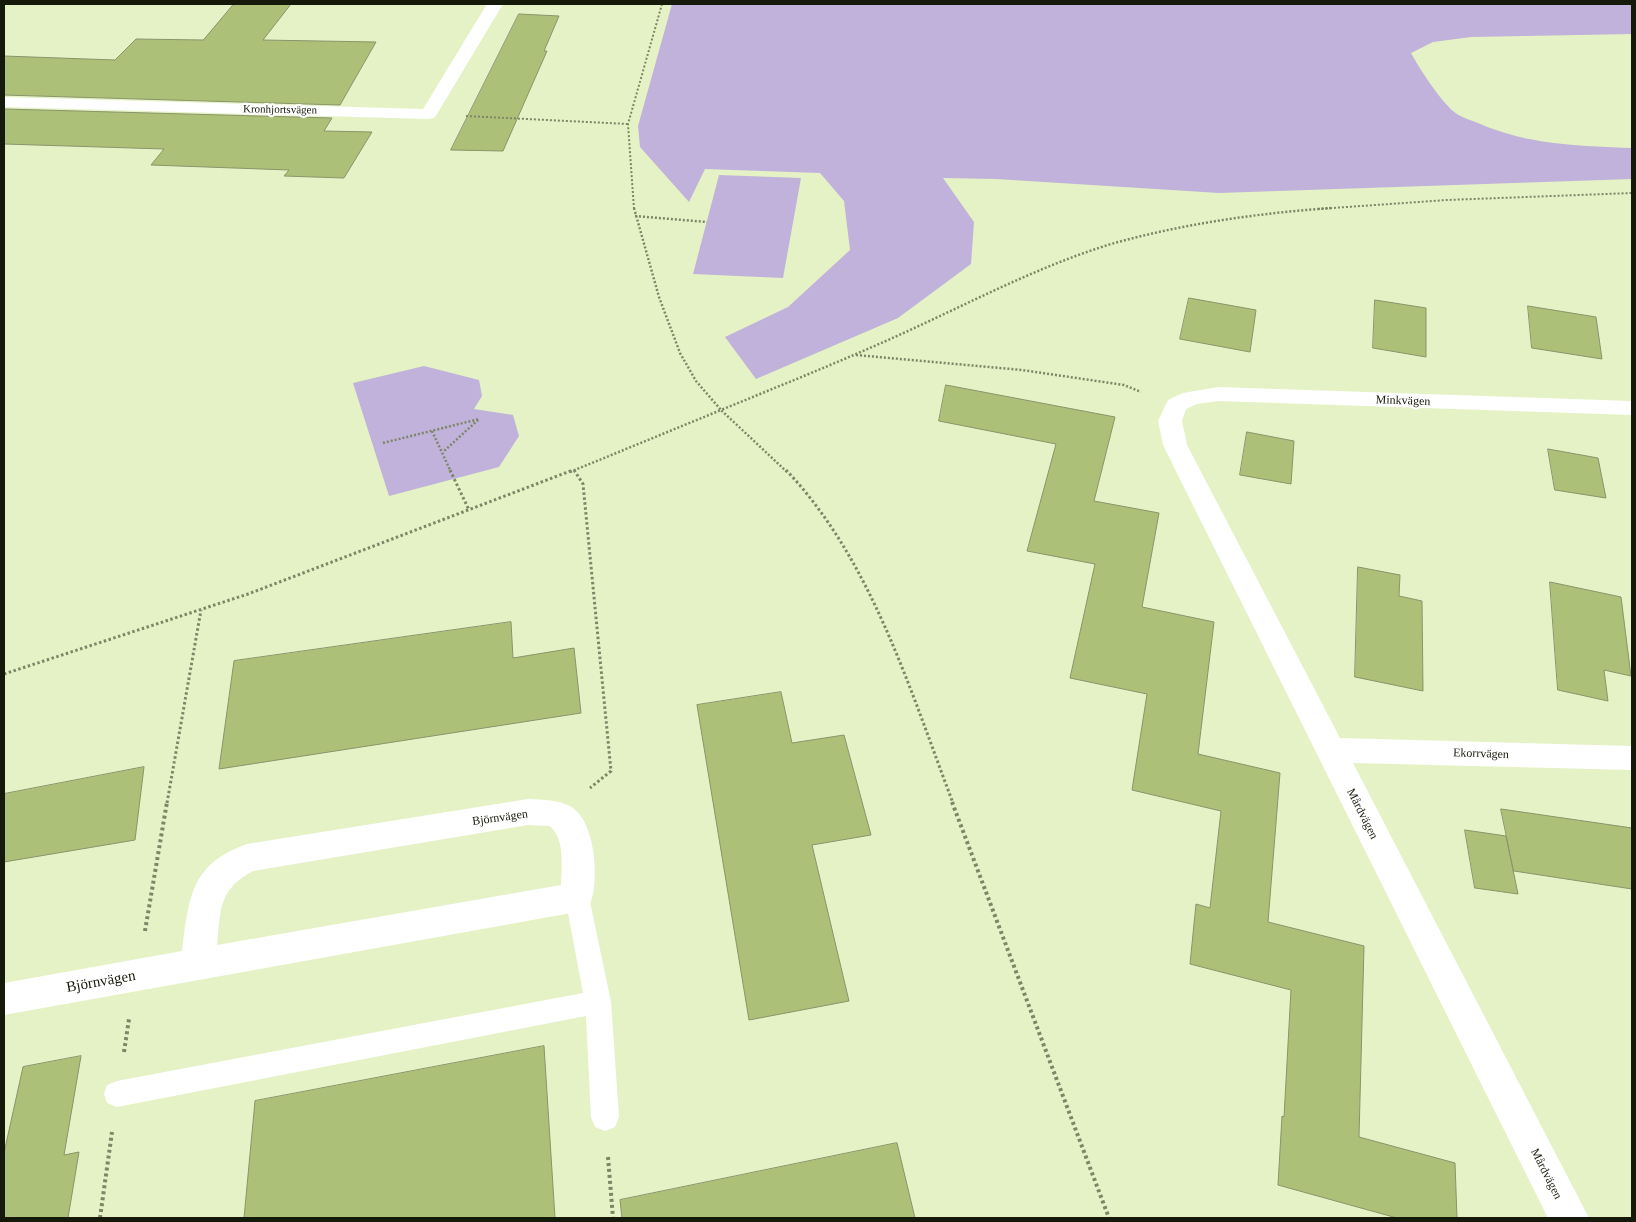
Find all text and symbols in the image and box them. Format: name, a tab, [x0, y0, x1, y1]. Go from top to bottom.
street label: Kronhjortsvägen	[243, 103, 317, 117]
street label: Minkvägen	[1375, 393, 1431, 409]
street label: Ekorrvägen	[1453, 746, 1509, 762]
street label: Mårdvägen	[1343, 786, 1381, 842]
street label: Björnvägen	[471, 807, 529, 829]
street label: Björnvägen	[65, 967, 137, 997]
street label: Mårdvägen	[1527, 1146, 1565, 1202]

